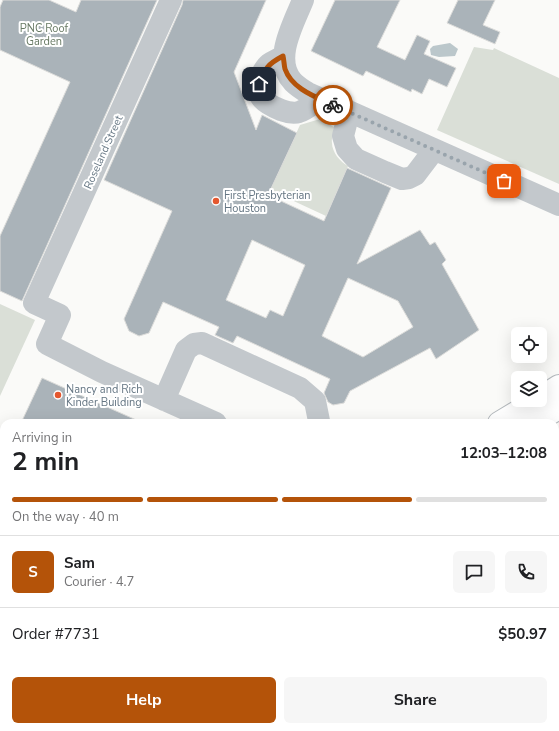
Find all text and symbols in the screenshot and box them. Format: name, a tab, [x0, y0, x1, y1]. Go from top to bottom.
park label: PNC Roof Garden	[20, 21, 69, 49]
pin	[242, 67, 276, 101]
icon: home	[248, 73, 270, 95]
courier	[313, 85, 353, 125]
icon: bike	[322, 94, 344, 116]
street label: Roseland Street	[81, 113, 126, 191]
pin	[487, 164, 521, 198]
icon: bag	[493, 170, 515, 192]
place label: First Presbyterian Houston	[224, 188, 311, 216]
marker: First Presbyterian Houston	[211, 196, 221, 206]
map controls	[511, 327, 547, 407]
button: locate	[511, 327, 547, 363]
button: layers	[511, 371, 547, 407]
place label: Nancy and Rich Kinder Building	[66, 382, 142, 410]
marker: Nancy and Rich Kinder Building	[53, 390, 63, 400]
text: Arriving in	[12, 429, 72, 447]
text: 12:03–12:08	[460, 443, 547, 463]
text: 2 min	[12, 444, 79, 479]
text: On the way · 40 m	[12, 508, 119, 526]
button: chat	[453, 551, 495, 593]
button: phone	[505, 551, 547, 593]
text: Sam	[64, 553, 95, 573]
text: S	[28, 562, 38, 582]
text: Courier · 4.7	[64, 573, 134, 591]
text: Order #7731	[12, 624, 100, 644]
text: $50.97	[498, 624, 547, 644]
button: Help	[12, 677, 276, 723]
button: Share	[284, 677, 547, 723]

